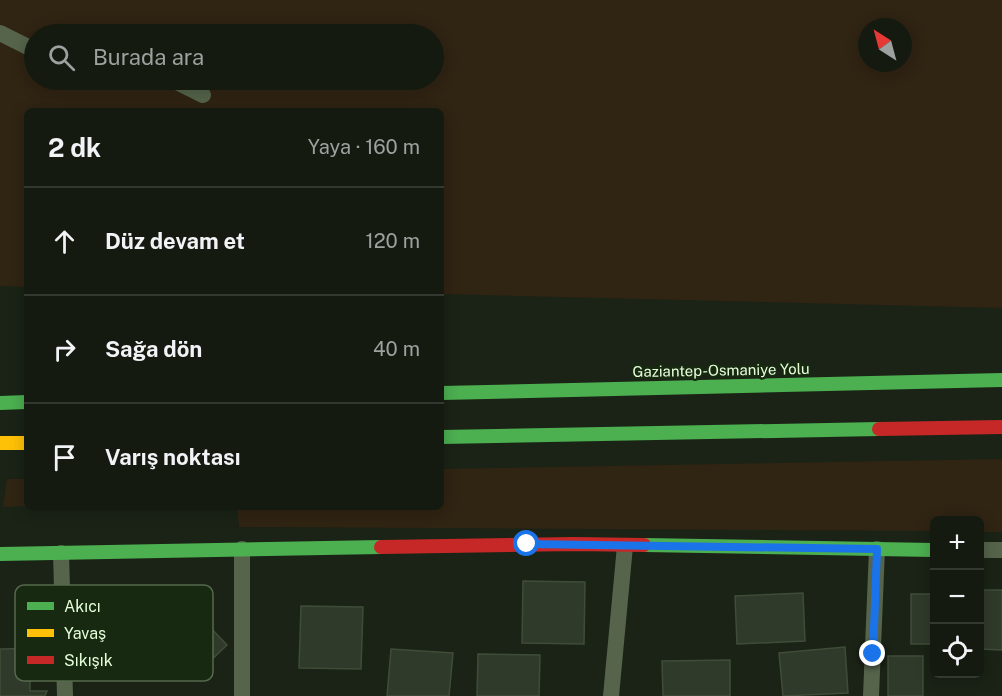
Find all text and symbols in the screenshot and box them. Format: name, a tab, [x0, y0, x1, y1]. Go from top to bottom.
north arrow	[858, 18, 912, 72]
search box	[24, 24, 444, 90]
icon: search	[45, 41, 78, 74]
text: Burada ara	[93, 44, 204, 70]
text: 2 dk	[48, 132, 101, 163]
text: Yaya · 160 m	[308, 135, 420, 159]
icon: ahead	[48, 225, 81, 258]
text: Düz devam et	[105, 228, 245, 254]
text: 120 m	[366, 229, 420, 253]
icon: right	[48, 333, 81, 366]
text: Sağa dön	[105, 336, 202, 362]
text: 40 m	[373, 337, 420, 361]
street label: Gaziantep-Osmaniye Yolu	[632, 360, 810, 380]
icon: arrive	[48, 441, 81, 474]
text: Varış noktası	[105, 444, 240, 470]
map controls	[930, 516, 984, 678]
button: +	[930, 516, 984, 570]
route start	[513, 530, 539, 556]
button: −	[930, 570, 984, 624]
legend	[15, 585, 213, 681]
text: Akıcı	[64, 597, 101, 616]
text: Yavaş	[64, 624, 106, 643]
button: locate	[930, 624, 984, 678]
route end	[859, 640, 885, 666]
text: Sıkışık	[64, 651, 113, 670]

